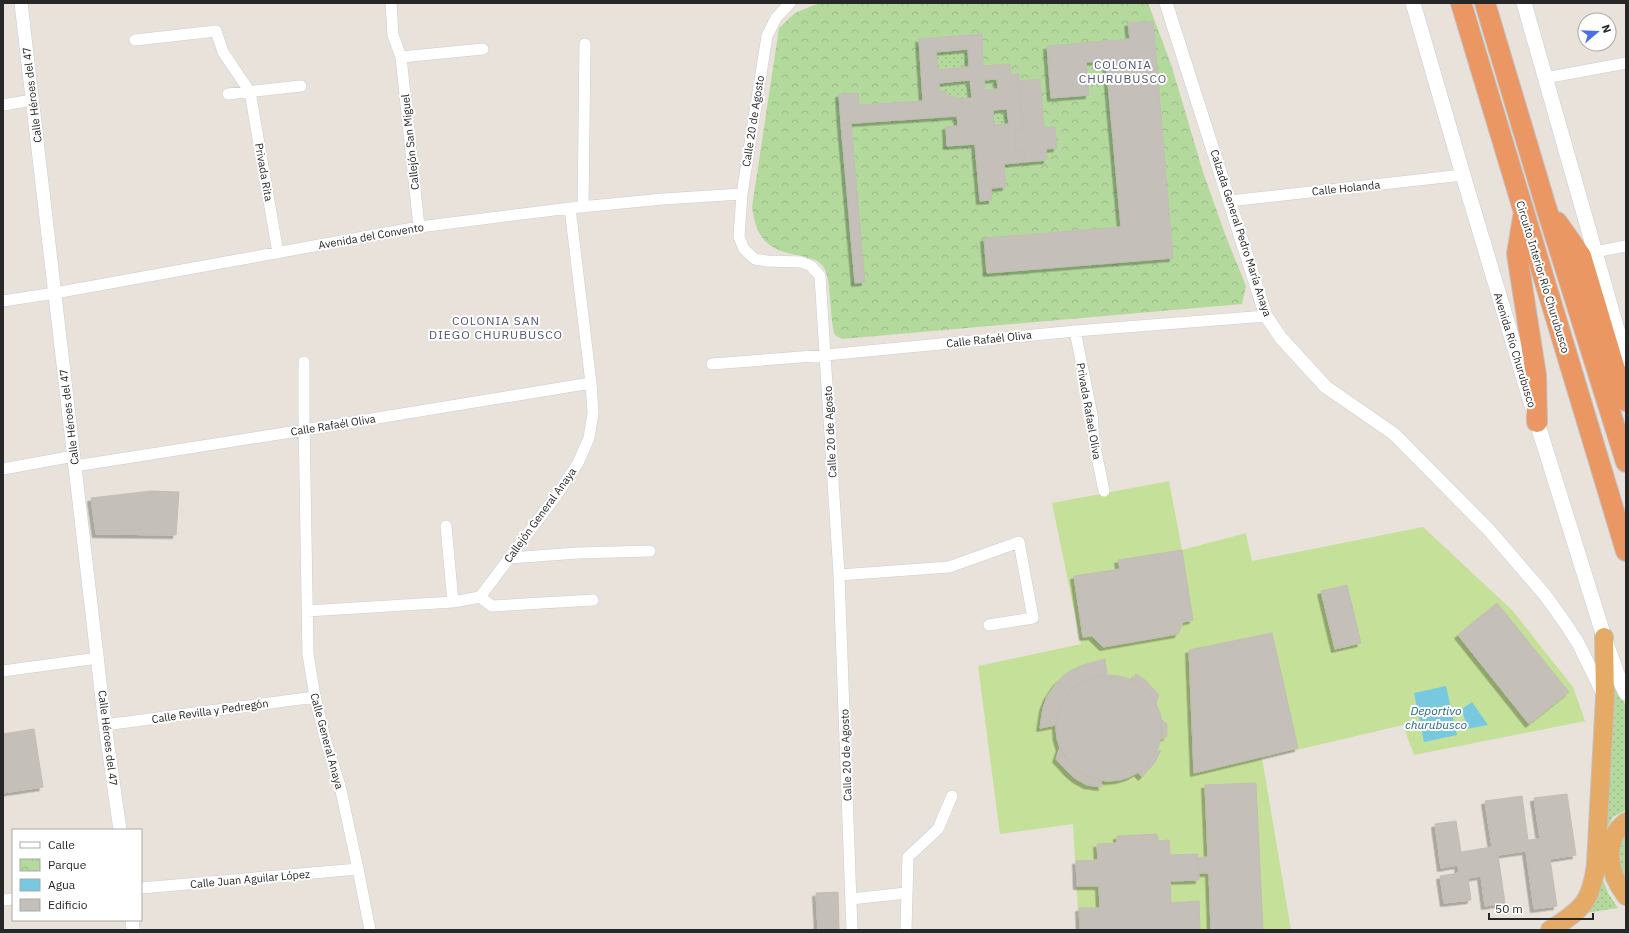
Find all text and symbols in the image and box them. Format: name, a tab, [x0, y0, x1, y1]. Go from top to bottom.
north arrow	[1577, 12, 1617, 52]
text: N	[1599, 23, 1614, 35]
street label: Calle Héroes del 47	[19, 46, 45, 144]
district label: COLONIA CHURUBUSCO	[1079, 57, 1167, 86]
street label: Calle 20 de Agosto	[739, 74, 767, 168]
street label: Callejón San Miguel	[398, 93, 422, 191]
street label: Privada Rita	[252, 142, 276, 202]
street label: Calzada General Pedro María Anaya	[1207, 148, 1275, 318]
street label: Calle Holanda	[1311, 177, 1381, 199]
street label: Circuito Interior Río Churubusco	[1513, 199, 1573, 355]
street label: Avenida del Convento	[317, 220, 425, 252]
street label: Avenida Río Churubusco	[1491, 291, 1539, 409]
district label: COLONIA SAN DIEGO CHURUBUSCO	[429, 313, 563, 342]
street label: Calle Rafaél Oliva	[946, 328, 1033, 350]
street label: Privada Rafael Oliva	[1074, 362, 1104, 461]
street label: Calle Héroes del 47	[56, 368, 82, 466]
street label: Calle 20 de Agosto	[821, 386, 839, 478]
street label: Calle Rafaél Oliva	[290, 411, 377, 439]
street label: Callejón General Anaya	[501, 465, 579, 565]
street label: Calle Héroes del 47	[95, 689, 121, 787]
street label: Calle General Anaya	[307, 691, 347, 791]
street label: Calle Revilla y Pedregón	[151, 696, 269, 726]
water label: Deportivo churubusco	[1405, 703, 1467, 732]
street label: Calle 20 de Agosto	[837, 709, 855, 801]
legend	[12, 829, 142, 921]
text: Calle	[48, 837, 75, 852]
text: Parque	[48, 857, 87, 872]
street label: Calle Juan Aguilar López	[190, 867, 310, 891]
text: Agua	[48, 877, 76, 892]
scale bar	[1489, 895, 1593, 921]
text: Edificio	[48, 897, 88, 912]
text: 50 m	[1495, 901, 1523, 916]

